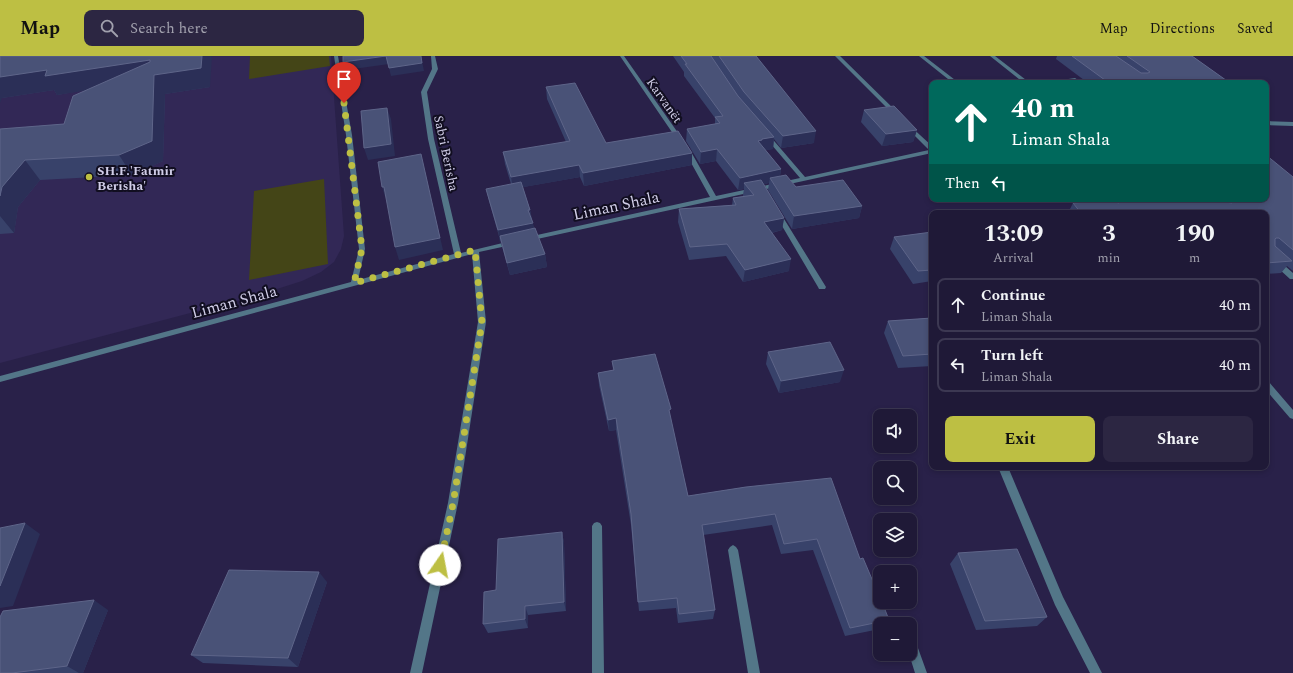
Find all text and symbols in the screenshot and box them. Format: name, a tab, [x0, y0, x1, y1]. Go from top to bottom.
search box	[84, 10, 364, 46]
text: Map	[20, 14, 60, 43]
icon: search	[98, 17, 120, 39]
text: Search here	[130, 17, 208, 40]
text: Map	[1100, 18, 1128, 39]
text: Directions	[1150, 18, 1215, 39]
text: Saved	[1237, 18, 1273, 39]
pin	[327, 62, 361, 103]
icon: arrive	[333, 68, 355, 90]
street label: Karvanët	[641, 74, 687, 128]
text: 40 m	[1011, 87, 1075, 130]
icon: ahead	[945, 96, 997, 148]
street label: Sabri Berisha	[428, 114, 464, 194]
text: Liman Shala	[1011, 126, 1110, 153]
place label: SH.F.'Fatmir Berisha'	[97, 161, 175, 196]
marker: SH.F.'Fatmir Berisha'	[84, 172, 94, 182]
text: Then	[945, 172, 980, 195]
icon: left	[988, 172, 1010, 194]
street label: Liman Shala	[571, 185, 662, 227]
text: 13:09	[983, 216, 1043, 252]
text: 3	[1102, 216, 1116, 252]
text: 190	[1174, 216, 1215, 252]
text: Arrival	[993, 248, 1034, 268]
text: min	[1098, 248, 1120, 268]
text: m	[1189, 248, 1200, 268]
street label: Liman Shala	[189, 279, 280, 325]
text: Continue	[981, 284, 1046, 307]
icon: ahead	[947, 294, 969, 316]
text: 40 m	[1219, 294, 1251, 317]
text: Liman Shala	[981, 307, 1052, 327]
text: Turn left	[981, 344, 1043, 367]
icon: left	[947, 354, 969, 376]
text: 40 m	[1219, 354, 1251, 377]
text: Liman Shala	[981, 367, 1052, 387]
map controls	[873, 409, 917, 661]
button: sound	[873, 409, 917, 453]
button: Exit	[945, 416, 1095, 462]
button: Share	[1103, 416, 1253, 462]
button: search	[873, 461, 917, 505]
button: layers	[873, 513, 917, 557]
position arrow	[419, 544, 461, 586]
button: +	[873, 565, 917, 609]
button: −	[873, 617, 917, 661]

